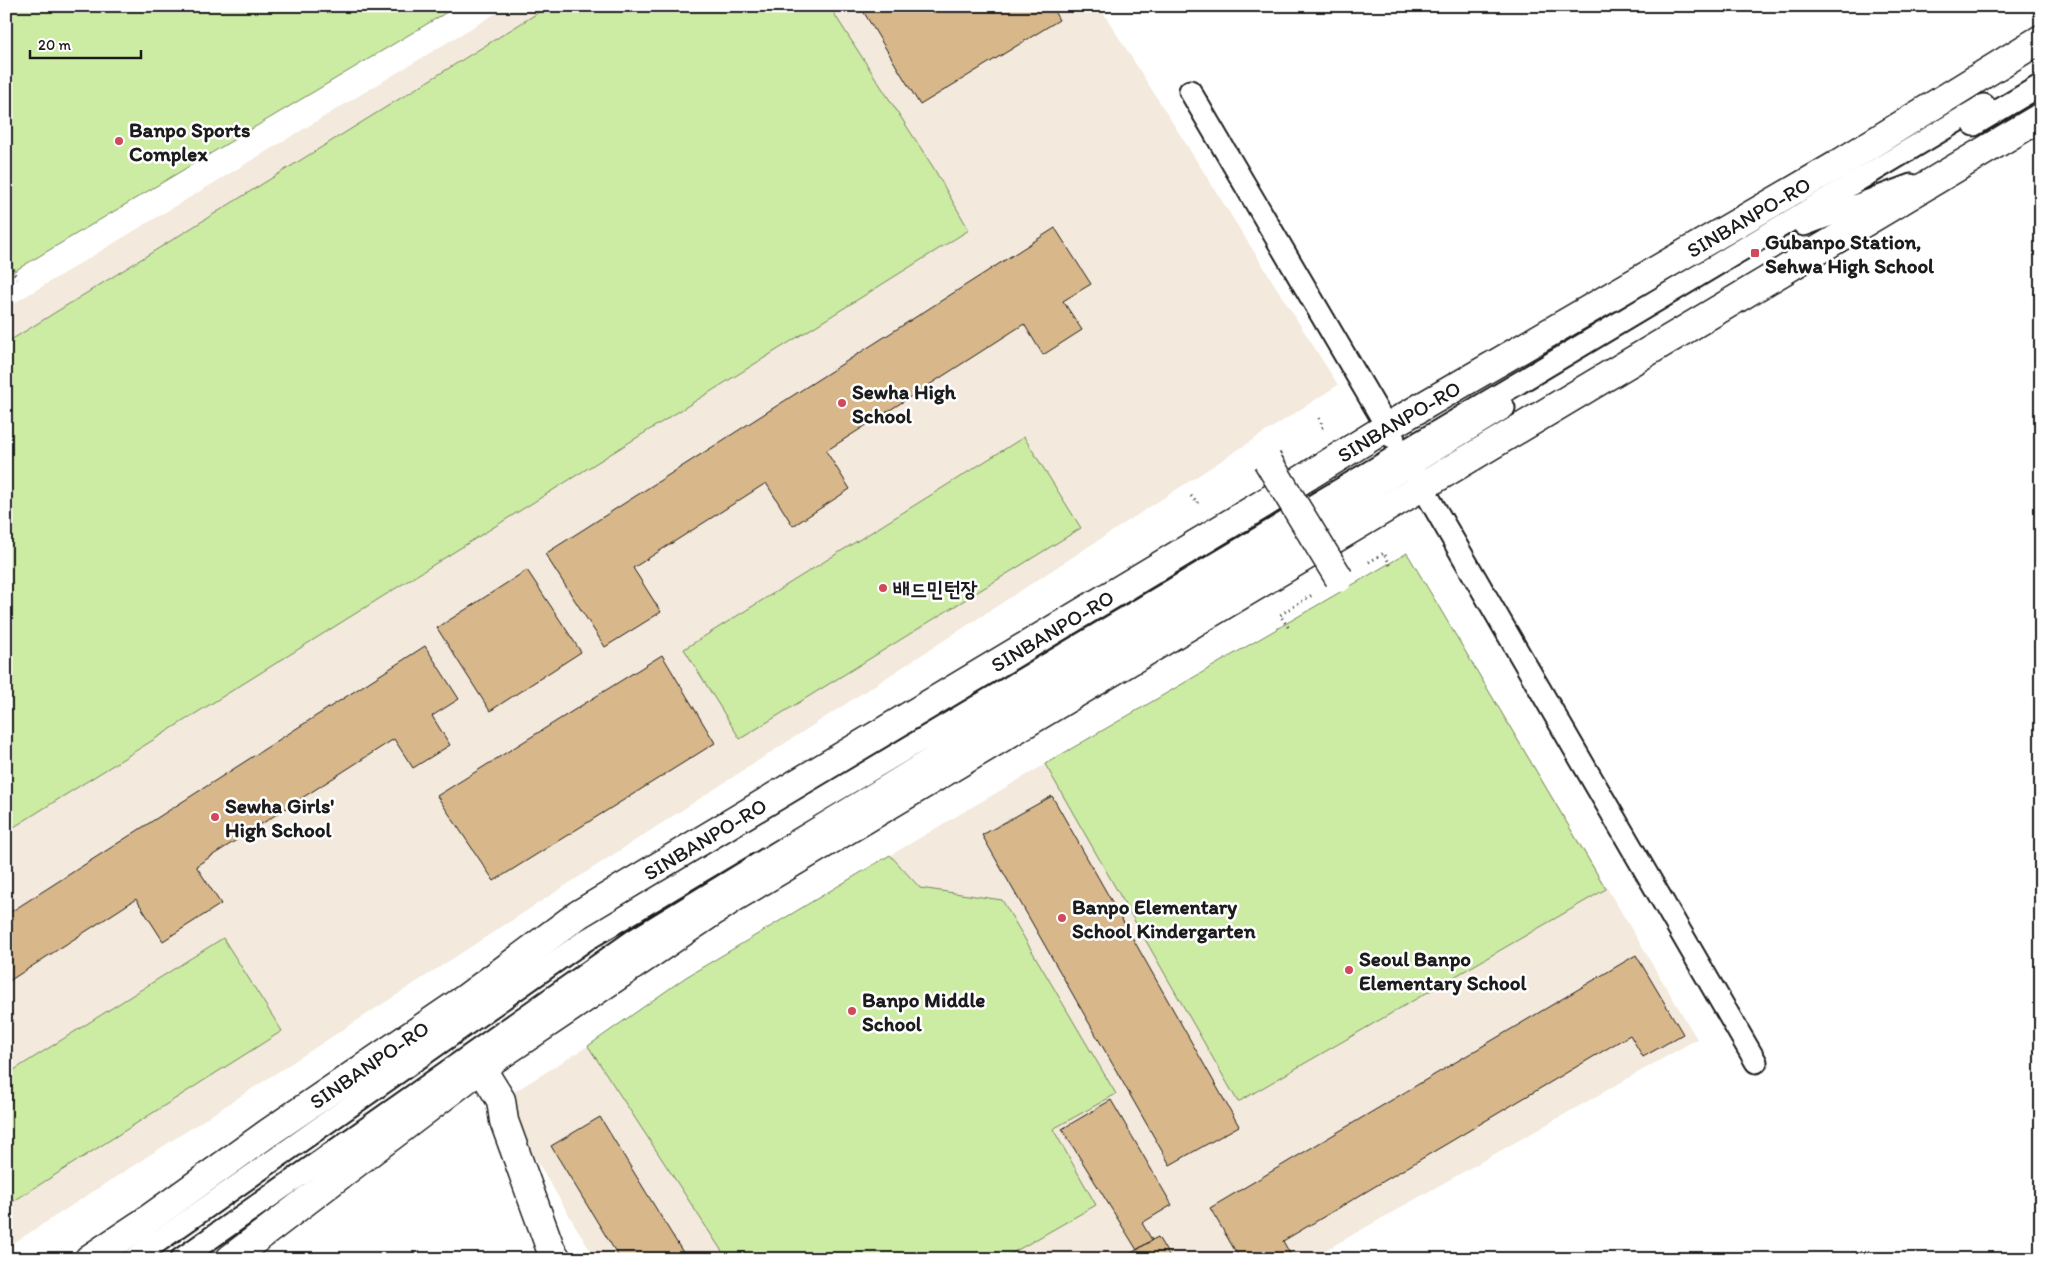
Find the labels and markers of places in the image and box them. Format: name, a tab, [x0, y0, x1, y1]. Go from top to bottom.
place label: Banpo Sports Complex	[129, 117, 250, 167]
marker: Banpo Sports Complex	[113, 135, 125, 147]
place label: Gubanpo Station, Sehwa High School	[1765, 229, 1935, 279]
marker: Gubanpo Station, Sehwa High School	[1749, 247, 1761, 259]
place label: Sewha High School	[852, 379, 957, 428]
marker: Sewha High School	[836, 397, 848, 409]
place label: 배드민턴장	[893, 576, 978, 601]
marker: 배드민턴장	[877, 582, 889, 594]
place label: Sewha Girls' High School	[225, 793, 334, 843]
marker: Sewha Girls' High School	[209, 811, 221, 823]
place label: Banpo Elementary School Kindergarten	[1072, 894, 1256, 944]
marker: Banpo Elementary School Kindergarten	[1056, 912, 1068, 924]
place label: Seoul Banpo Elementary School	[1359, 946, 1528, 996]
marker: Seoul Banpo Elementary School	[1343, 964, 1355, 976]
place label: Banpo Middle School	[862, 987, 985, 1036]
marker: Banpo Middle School	[846, 1005, 858, 1017]

